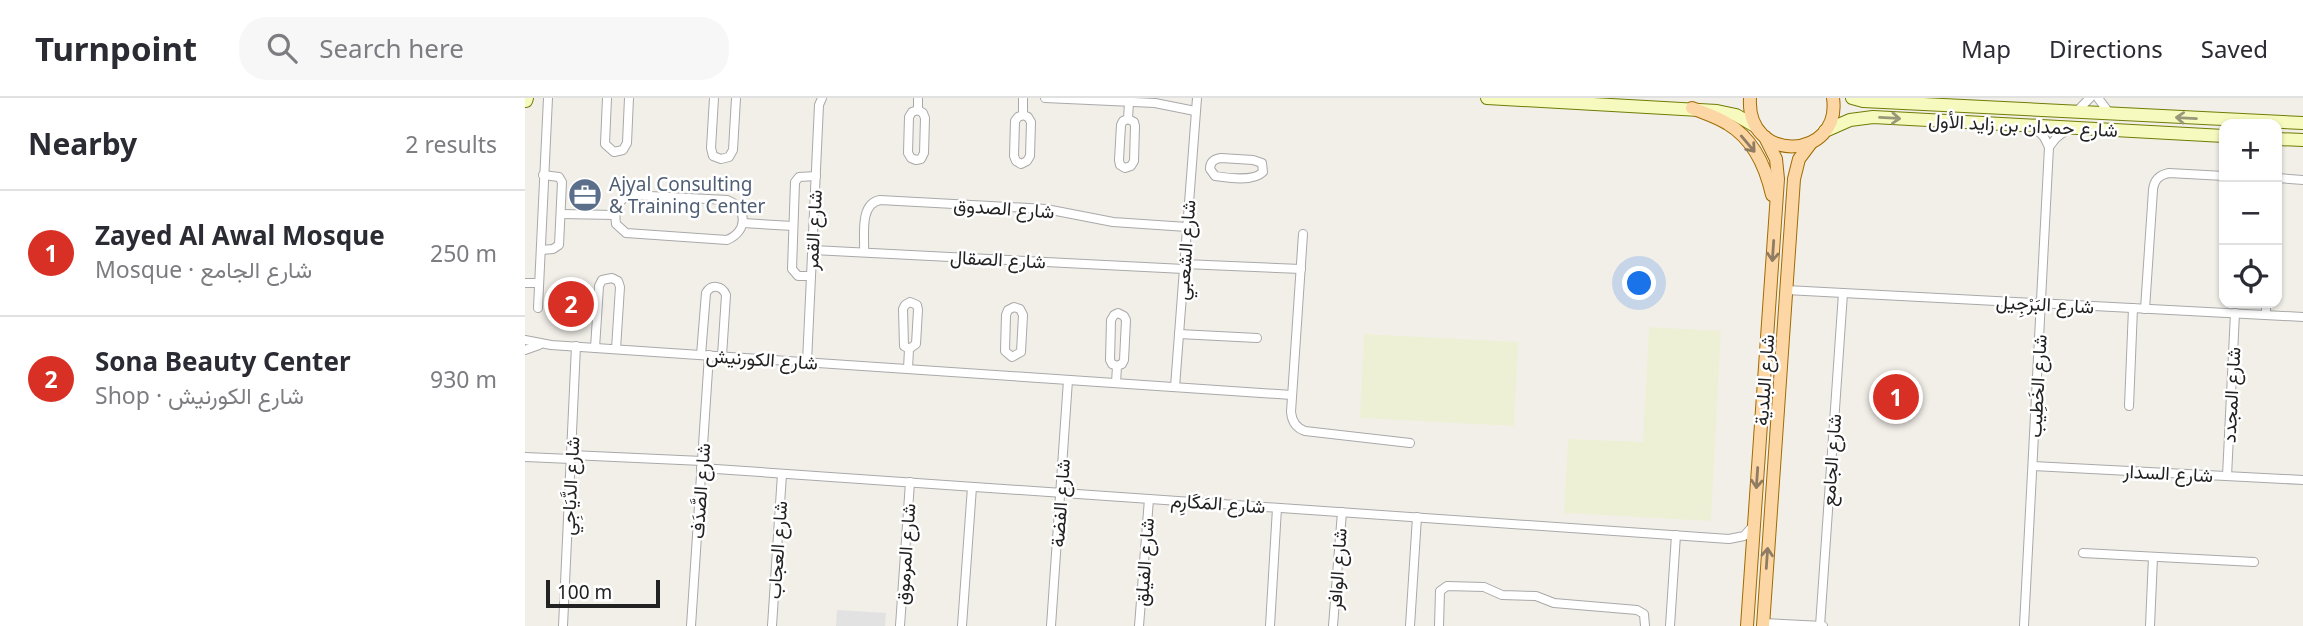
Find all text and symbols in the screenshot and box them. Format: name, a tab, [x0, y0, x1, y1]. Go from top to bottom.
search box	[239, 17, 729, 80]
text: Turnpoint	[35, 26, 197, 71]
icon: search	[263, 29, 301, 67]
text: Search here	[319, 30, 464, 66]
text: Map	[1961, 32, 2011, 65]
text: Directions	[2049, 32, 2163, 65]
text: Saved	[2201, 32, 2268, 65]
street label: شارع حمدان بن زايد الأول	[1928, 107, 2118, 143]
one-way arrow	[2175, 111, 2198, 124]
one-way arrow	[1879, 112, 1902, 125]
map controls	[2219, 119, 2282, 308]
button: +	[2219, 119, 2282, 182]
text: Nearby	[28, 123, 137, 164]
text: 2 results	[405, 128, 497, 160]
one-way arrow	[1740, 134, 1756, 152]
place label: Ajyal Consulting & Training Center	[609, 171, 766, 219]
office icon: Ajyal Consulting & Training Center	[566, 176, 604, 214]
button: −	[2219, 182, 2282, 245]
street label: شارع القمر	[798, 189, 828, 272]
street label: شارع الصدوق	[953, 192, 1055, 224]
street label: شارع الشعبي	[1169, 199, 1204, 301]
text: Zayed Al Awal Mosque	[95, 217, 385, 253]
text: 1	[44, 237, 58, 269]
text: 250 m	[430, 237, 497, 269]
one-way arrow	[1766, 239, 1779, 262]
street label: شارع الصقال	[949, 244, 1047, 274]
button: locate	[2219, 245, 2282, 308]
text: Mosque · شارع الجامع	[95, 253, 312, 285]
your location	[1622, 266, 1656, 300]
pin: 2	[548, 278, 594, 330]
street label: شارع البَرْجِيل	[1995, 288, 2095, 322]
street label: شارع البلدية	[1748, 333, 1780, 427]
street label: شارع الخَطِيب	[2021, 334, 2053, 438]
street label: شارع الكورنيش	[705, 342, 819, 376]
text: Sona Beauty Center	[95, 343, 351, 379]
street label: شارع المجدد	[2216, 346, 2246, 444]
text: 2	[44, 363, 58, 395]
text: 930 m	[430, 363, 497, 395]
pin: 1	[1873, 371, 1919, 423]
text: Shop · شارع الكورنيش	[95, 379, 304, 411]
street label: شارع الجامع	[1815, 413, 1848, 507]
street label: شارع الدَّيَاجِي	[554, 436, 589, 536]
street label: شارع الصَّدَف	[684, 442, 716, 540]
street label: شارع الفضة	[1044, 458, 1076, 548]
street label: شارع السدار	[2121, 458, 2214, 488]
one-way arrow	[1750, 466, 1763, 489]
street label: شارع المَكَارِم	[1170, 487, 1266, 522]
street label: شارع العجاب	[761, 500, 793, 600]
street label: شارع المرموق	[888, 502, 922, 606]
street label: شارع الفيلق	[1128, 517, 1160, 607]
street label: شارع الوافر	[1321, 527, 1353, 612]
one-way arrow	[1761, 547, 1774, 570]
scale bar	[546, 577, 660, 609]
text: 100 m	[557, 579, 612, 605]

